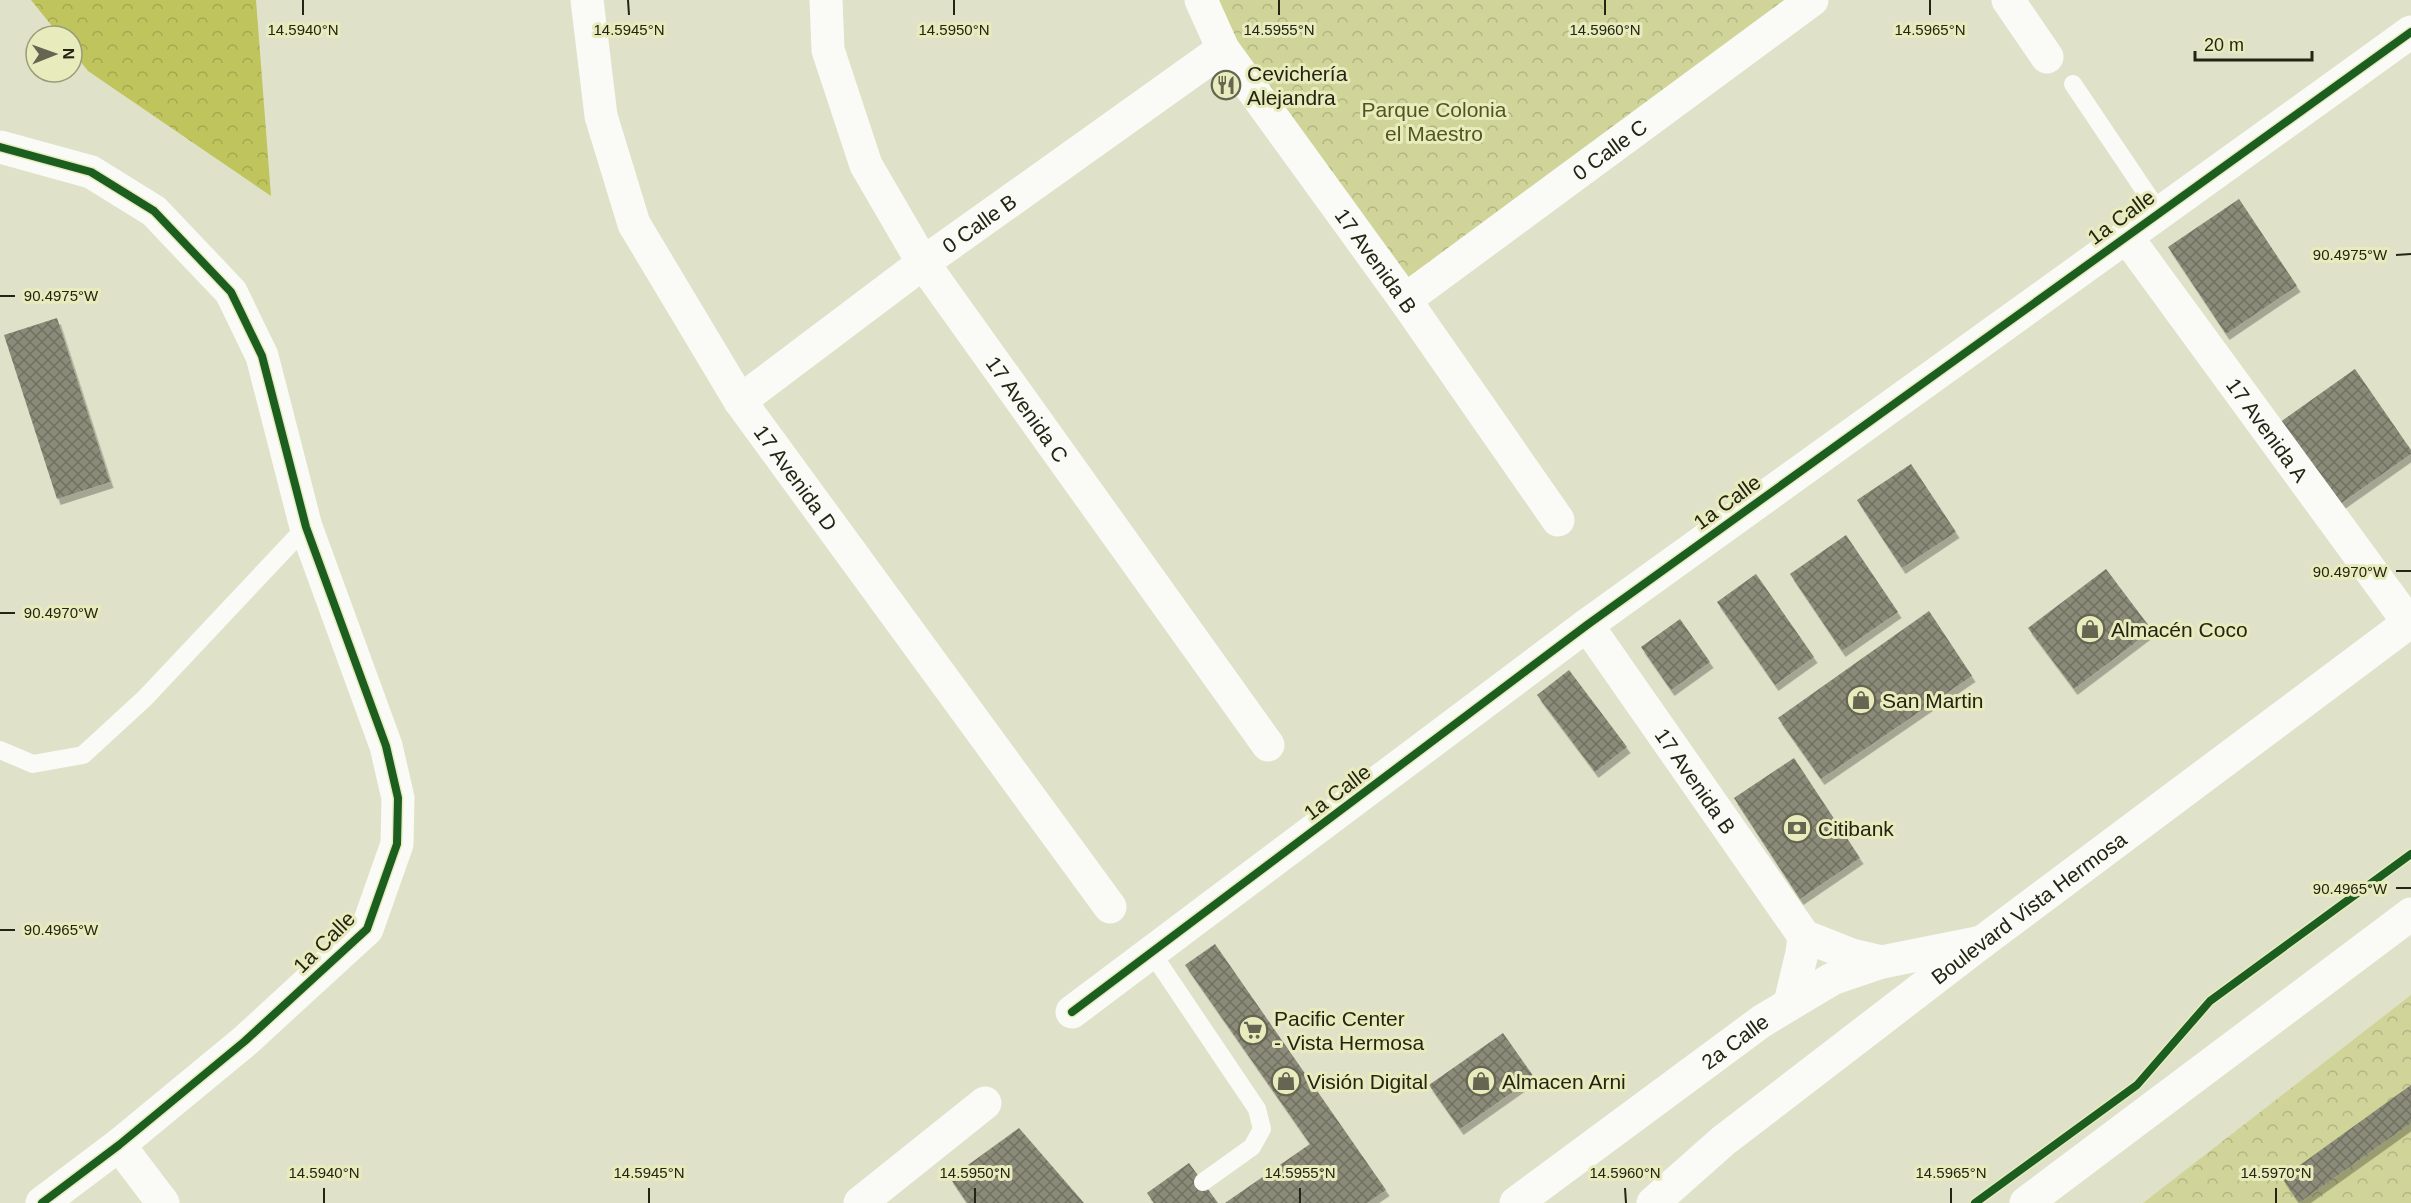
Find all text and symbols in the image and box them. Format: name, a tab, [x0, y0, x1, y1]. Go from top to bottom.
text: 14.5940°N	[267, 21, 339, 38]
text: 14.5945°N	[593, 21, 665, 38]
text: 14.5950°N	[918, 21, 990, 38]
text: 14.5955°N	[1243, 21, 1315, 38]
text: 14.5960°N	[1569, 21, 1641, 38]
text: 14.5965°N	[1894, 21, 1966, 38]
north arrow	[24, 24, 84, 84]
scale bar	[2195, 24, 2312, 62]
text: 20 m	[2204, 35, 2244, 55]
text: N	[60, 48, 77, 60]
place label: Cevichería Alejandra	[1247, 62, 1348, 109]
restaurant icon: Cevichería Alejandra	[1210, 69, 1242, 101]
park label: Parque Colonia el Maestro	[1362, 98, 1507, 145]
street label: 0 Calle C	[1568, 114, 1651, 184]
street label: 1a Calle	[2083, 185, 2159, 249]
street label: 0 Calle B	[938, 189, 1020, 257]
street label: 17 Avenida B	[1331, 204, 1422, 317]
text: 90.4975°W	[2313, 246, 2388, 263]
text: 90.4975°W	[24, 287, 99, 304]
street label: 17 Avenida C	[982, 352, 1073, 466]
street label: 17 Avenida A	[2222, 374, 2313, 486]
street label: 17 Avenida D	[750, 421, 842, 535]
street label: 1a Calle	[1689, 470, 1765, 534]
text: 90.4970°W	[2313, 563, 2388, 580]
text: 90.4970°W	[24, 604, 99, 621]
shop icon: Almacén Coco	[2074, 613, 2106, 645]
place label: Almacén Coco	[2111, 618, 2248, 641]
shop icon: San Martin	[1845, 684, 1877, 716]
place label: San Martin	[1882, 689, 1984, 712]
street label: 17 Avenida B	[1651, 724, 1740, 838]
street label: 1a Calle	[1299, 760, 1375, 824]
bank icon: Citibank	[1781, 812, 1813, 844]
place label: Citibank	[1818, 817, 1894, 840]
street label: Boulevard Vista Hermosa	[1927, 827, 2131, 988]
text: 90.4965°W	[2313, 880, 2388, 897]
street label: 1a Calle	[289, 907, 359, 977]
text: 90.4965°W	[24, 921, 99, 938]
place label: Pacific Center - Vista Hermosa	[1274, 1007, 1424, 1054]
street label: 2a Calle	[1697, 1009, 1772, 1073]
supermarket icon: Pacific Center - Vista Hermosa	[1237, 1014, 1269, 1046]
shop icon: Visión Digital	[1270, 1065, 1302, 1097]
shop icon: Almacen Arni	[1465, 1065, 1497, 1097]
place label: Visión Digital	[1307, 1070, 1428, 1093]
place label: Almacen Arni	[1502, 1070, 1626, 1093]
text: 14.5940°N	[288, 1164, 360, 1181]
text: 14.5945°N	[613, 1164, 685, 1181]
text: 14.5950°N	[939, 1164, 1011, 1181]
text: 14.5955°N	[1264, 1164, 1336, 1181]
text: 14.5960°N	[1589, 1164, 1661, 1181]
text: 14.5965°N	[1915, 1164, 1987, 1181]
text: 14.5970°N	[2240, 1164, 2312, 1181]

